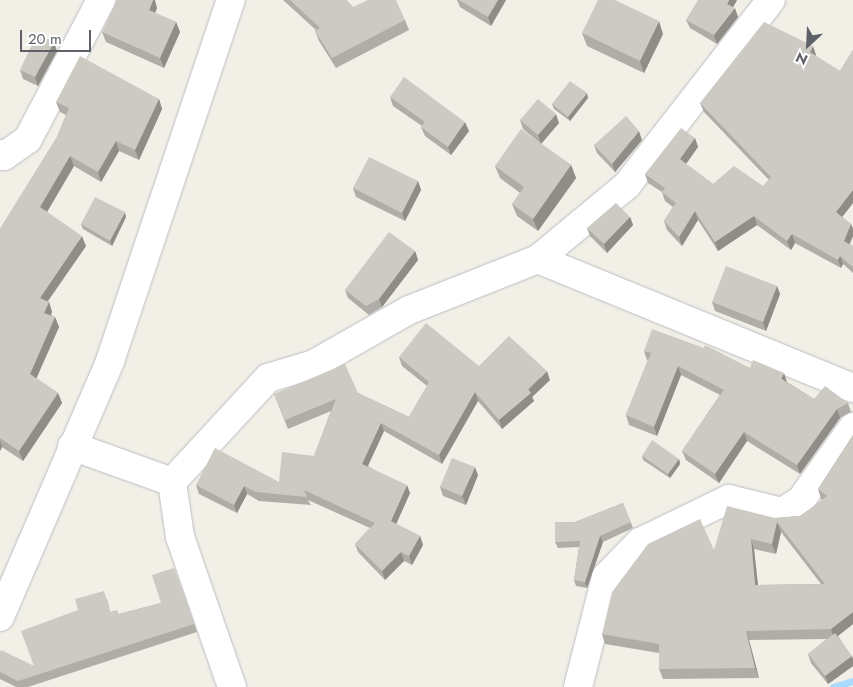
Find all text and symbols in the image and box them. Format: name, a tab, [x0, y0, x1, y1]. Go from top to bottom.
scale bar	[22, 20, 94, 52]
north arrow	[783, 20, 833, 70]
text: 20 m	[28, 28, 62, 50]
text: N	[792, 47, 811, 70]

